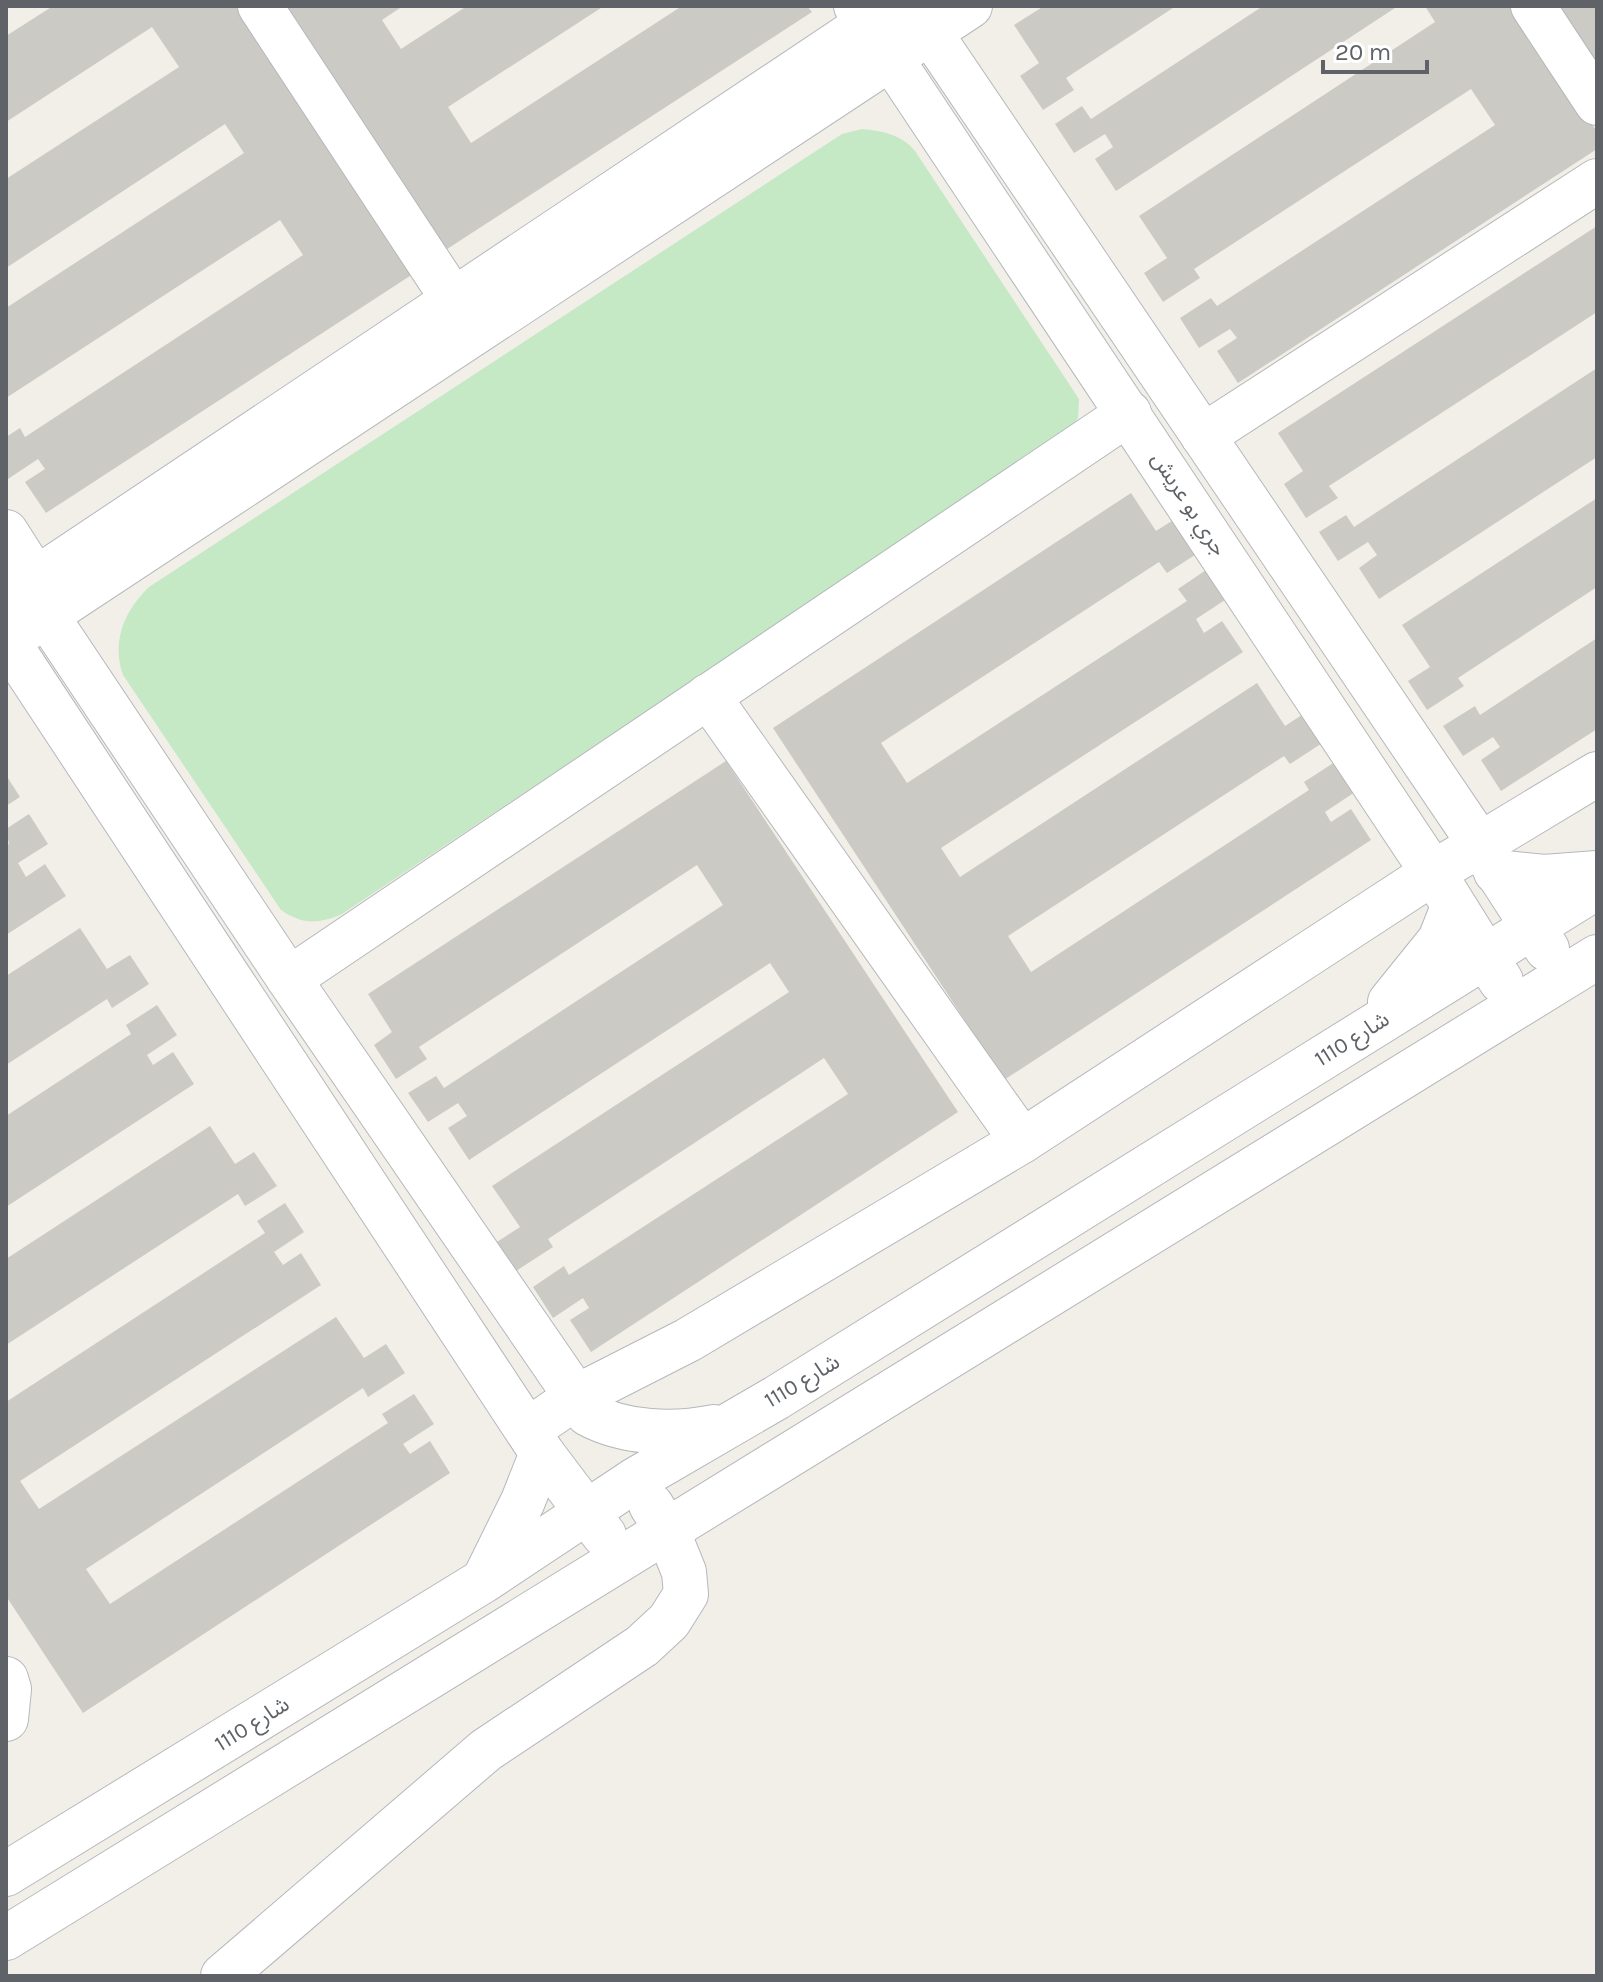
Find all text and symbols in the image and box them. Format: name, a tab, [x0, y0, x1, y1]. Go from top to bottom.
scale bar	[1323, 24, 1427, 74]
text: 20 m	[1335, 38, 1391, 66]
street label: جري بو عريش	[1143, 447, 1232, 563]
street label: شارع 1110	[1310, 1006, 1396, 1075]
street label: شارع 1110	[760, 1348, 846, 1416]
street label: شارع 1110	[210, 1691, 296, 1760]

